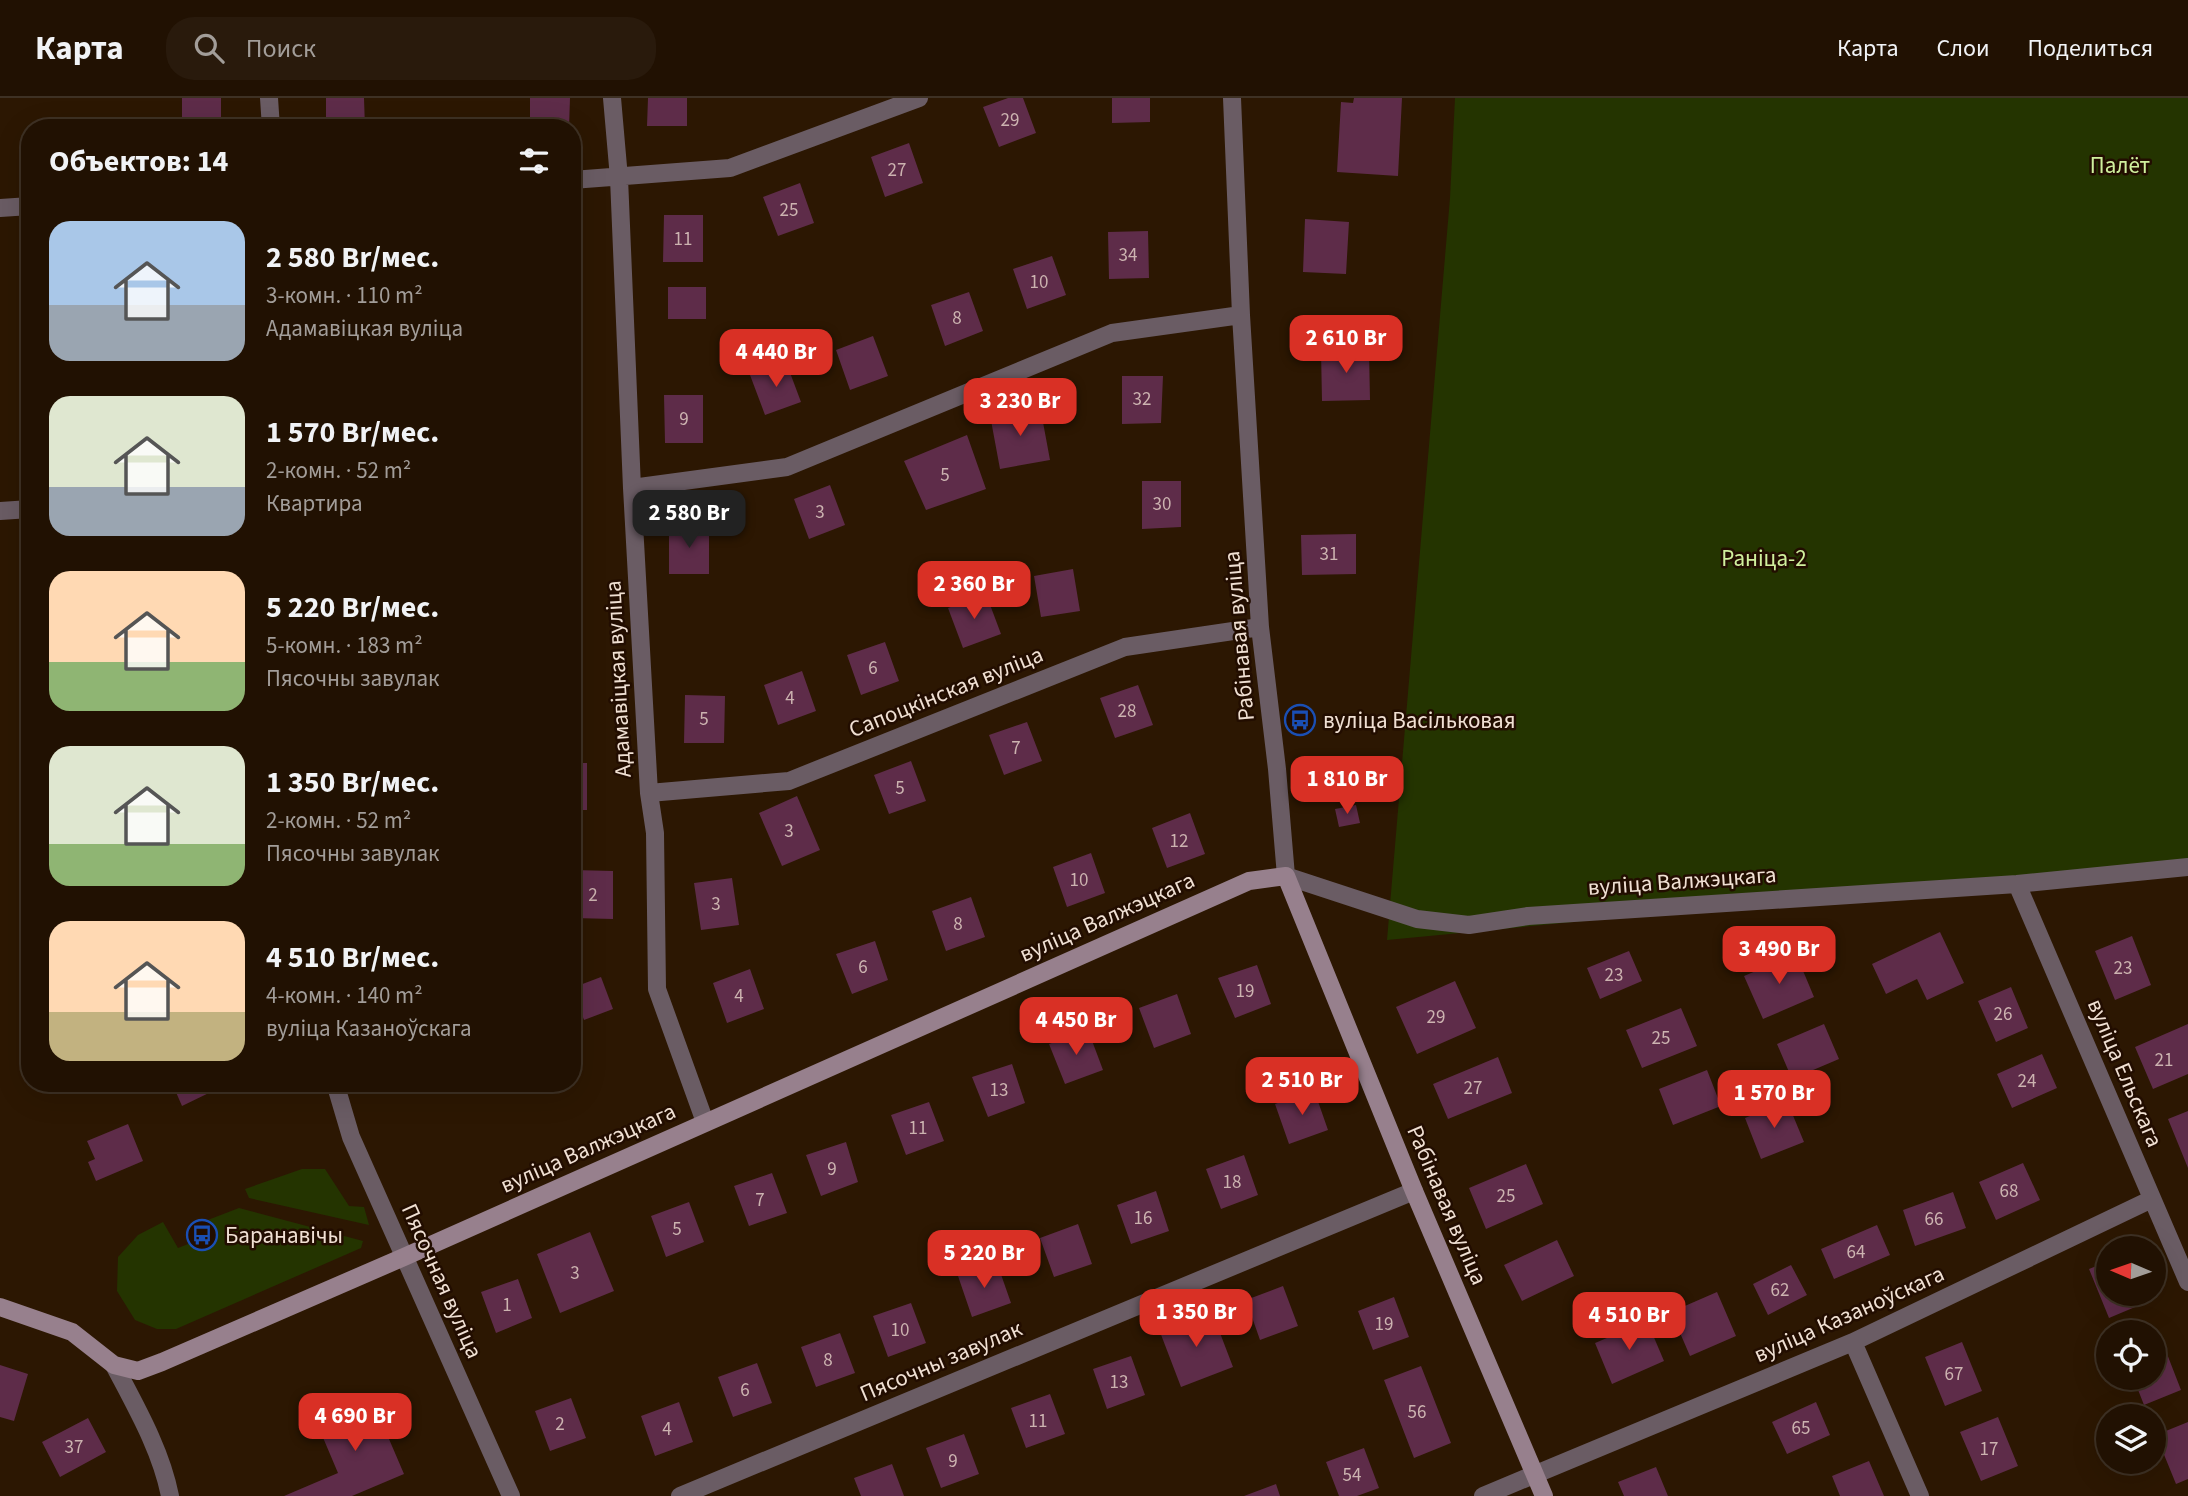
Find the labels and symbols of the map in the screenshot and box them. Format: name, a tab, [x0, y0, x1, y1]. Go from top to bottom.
house number: 29	[1001, 107, 1019, 134]
park label: Палёт	[2090, 149, 2150, 182]
house number: 27	[888, 157, 906, 184]
house number: 25	[780, 197, 798, 224]
house number: 11	[674, 226, 692, 253]
house number: 34	[1119, 242, 1137, 269]
house number: 10	[1030, 269, 1048, 296]
house number: 8	[952, 305, 962, 332]
pin: 2 610 Br	[1274, 316, 1418, 375]
pin: 4 440 Br	[704, 330, 848, 389]
pin: 3 230 Br	[948, 378, 1092, 438]
house number: 32	[1133, 386, 1151, 413]
house number: 9	[679, 406, 689, 433]
house number: 5	[940, 462, 950, 489]
pin: 2 580 Br	[617, 490, 761, 550]
house number: 30	[1153, 491, 1171, 518]
house number: 3	[815, 499, 825, 526]
house number: 31	[1320, 541, 1338, 568]
park label: Раніца-2	[1721, 542, 1807, 575]
street label: Рабінавая вуліца	[1215, 550, 1263, 722]
pin: 2 360 Br	[902, 561, 1046, 621]
street label: Адамавіцкая вуліца	[596, 580, 640, 778]
street label: Сапоцкінская вуліца	[844, 638, 1048, 746]
house number: 6	[868, 655, 878, 682]
house number: 4	[785, 685, 795, 712]
house number: 28	[1118, 698, 1136, 725]
bus stop icon: вуліца Васільковая	[1283, 703, 1317, 737]
place label: вуліца Васільковая	[1323, 704, 1516, 737]
house number: 5	[699, 706, 709, 733]
house number: 7	[1011, 735, 1021, 762]
pin: 1 810 Br	[1275, 756, 1419, 816]
house number: 5	[895, 775, 905, 802]
house number: 3	[784, 818, 794, 845]
house number: 12	[1170, 828, 1188, 855]
street label: вуліца Валжэцкага	[1587, 858, 1777, 904]
street label: вуліца Валжэцкага	[1014, 864, 1200, 970]
house number: 10	[1070, 867, 1088, 894]
house number: 2	[588, 882, 598, 909]
house number: 3	[711, 891, 721, 918]
house number: 8	[953, 911, 963, 938]
pin: 3 490 Br	[1707, 926, 1851, 986]
house number: 6	[858, 954, 868, 981]
house number: 23	[2114, 955, 2132, 982]
house number: 23	[1605, 962, 1623, 989]
house number: 19	[1236, 978, 1254, 1005]
house number: 4	[734, 983, 744, 1010]
street label: вуліца Ельскага	[2079, 994, 2171, 1152]
pin: 4 450 Br	[1004, 998, 1148, 1057]
house number: 26	[1994, 1001, 2012, 1028]
house number: 29	[1427, 1004, 1445, 1031]
house number: 25	[1652, 1025, 1670, 1052]
house number: 21	[2155, 1047, 2173, 1074]
pin: 2 510 Br	[1230, 1058, 1374, 1117]
house number: 24	[2018, 1068, 2036, 1095]
pin: 1 570 Br	[1702, 1070, 1846, 1130]
house number: 27	[1464, 1075, 1482, 1102]
house number: 13	[990, 1077, 1008, 1104]
street label: вуліца Валжэцкага	[495, 1095, 681, 1201]
house number: 11	[909, 1115, 927, 1142]
street label: Рабінавая вуліца	[1398, 1120, 1496, 1290]
house number: 9	[827, 1156, 837, 1183]
house number: 18	[1223, 1169, 1241, 1196]
house number: 68	[2000, 1178, 2018, 1205]
house number: 25	[1497, 1183, 1515, 1210]
house number: 7	[755, 1187, 765, 1214]
street label: Пясочная вуліца	[393, 1198, 491, 1364]
house number: 16	[1134, 1205, 1152, 1232]
house number: 66	[1925, 1206, 1943, 1233]
house number: 5	[672, 1216, 682, 1243]
bus stop icon: Баранавічы	[185, 1218, 219, 1252]
place label: Баранавічы	[225, 1219, 343, 1252]
pin: 5 220 Br	[912, 1230, 1056, 1290]
north arrow	[2096, 1236, 2166, 1306]
house number: 64	[1847, 1239, 1865, 1266]
street label: вуліца Казаноўскага	[1748, 1257, 1950, 1371]
house number: 3	[570, 1260, 580, 1287]
house number: 62	[1771, 1277, 1789, 1304]
pin: 1 350 Br	[1124, 1290, 1268, 1349]
house number: 1	[502, 1292, 512, 1319]
pin: 4 510 Br	[1557, 1292, 1701, 1352]
house number: 19	[1375, 1311, 1393, 1338]
street label: Пясочны завулак	[855, 1312, 1028, 1410]
house number: 10	[891, 1317, 909, 1344]
house number: 8	[823, 1347, 833, 1374]
house number: 67	[1945, 1361, 1963, 1388]
house number: 13	[1110, 1369, 1128, 1396]
house number: 6	[740, 1377, 750, 1404]
pin: 4 690 Br	[283, 1394, 427, 1453]
house number: 56	[1408, 1399, 1426, 1426]
house number: 11	[1029, 1408, 1047, 1435]
house number: 2	[555, 1411, 565, 1438]
house number: 65	[1792, 1415, 1810, 1442]
house number: 4	[662, 1416, 672, 1443]
house number: 37	[65, 1434, 83, 1461]
house number: 17	[1980, 1436, 1998, 1463]
house number: 9	[948, 1448, 958, 1475]
house number: 54	[1343, 1462, 1361, 1489]

